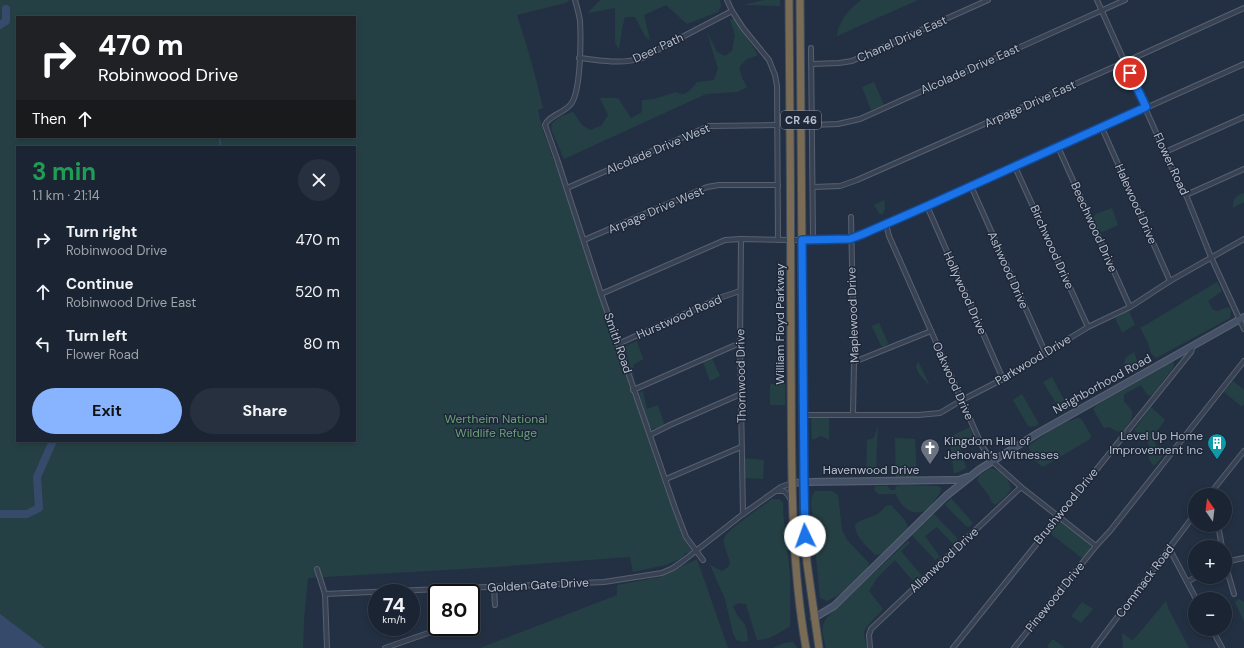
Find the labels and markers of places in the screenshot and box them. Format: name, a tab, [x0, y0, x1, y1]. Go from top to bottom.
pin	[1113, 56, 1147, 90]
place label: Level Up Home Improvement Inc	[1109, 428, 1203, 458]
building icon: Level Up Home Improvement Inc	[1206, 432, 1228, 460]
place label: Kingdom Hall of Jehovah’s Witnesses	[944, 433, 1059, 463]
church icon: Kingdom Hall of Jehovah’s Witnesses	[919, 437, 941, 465]

